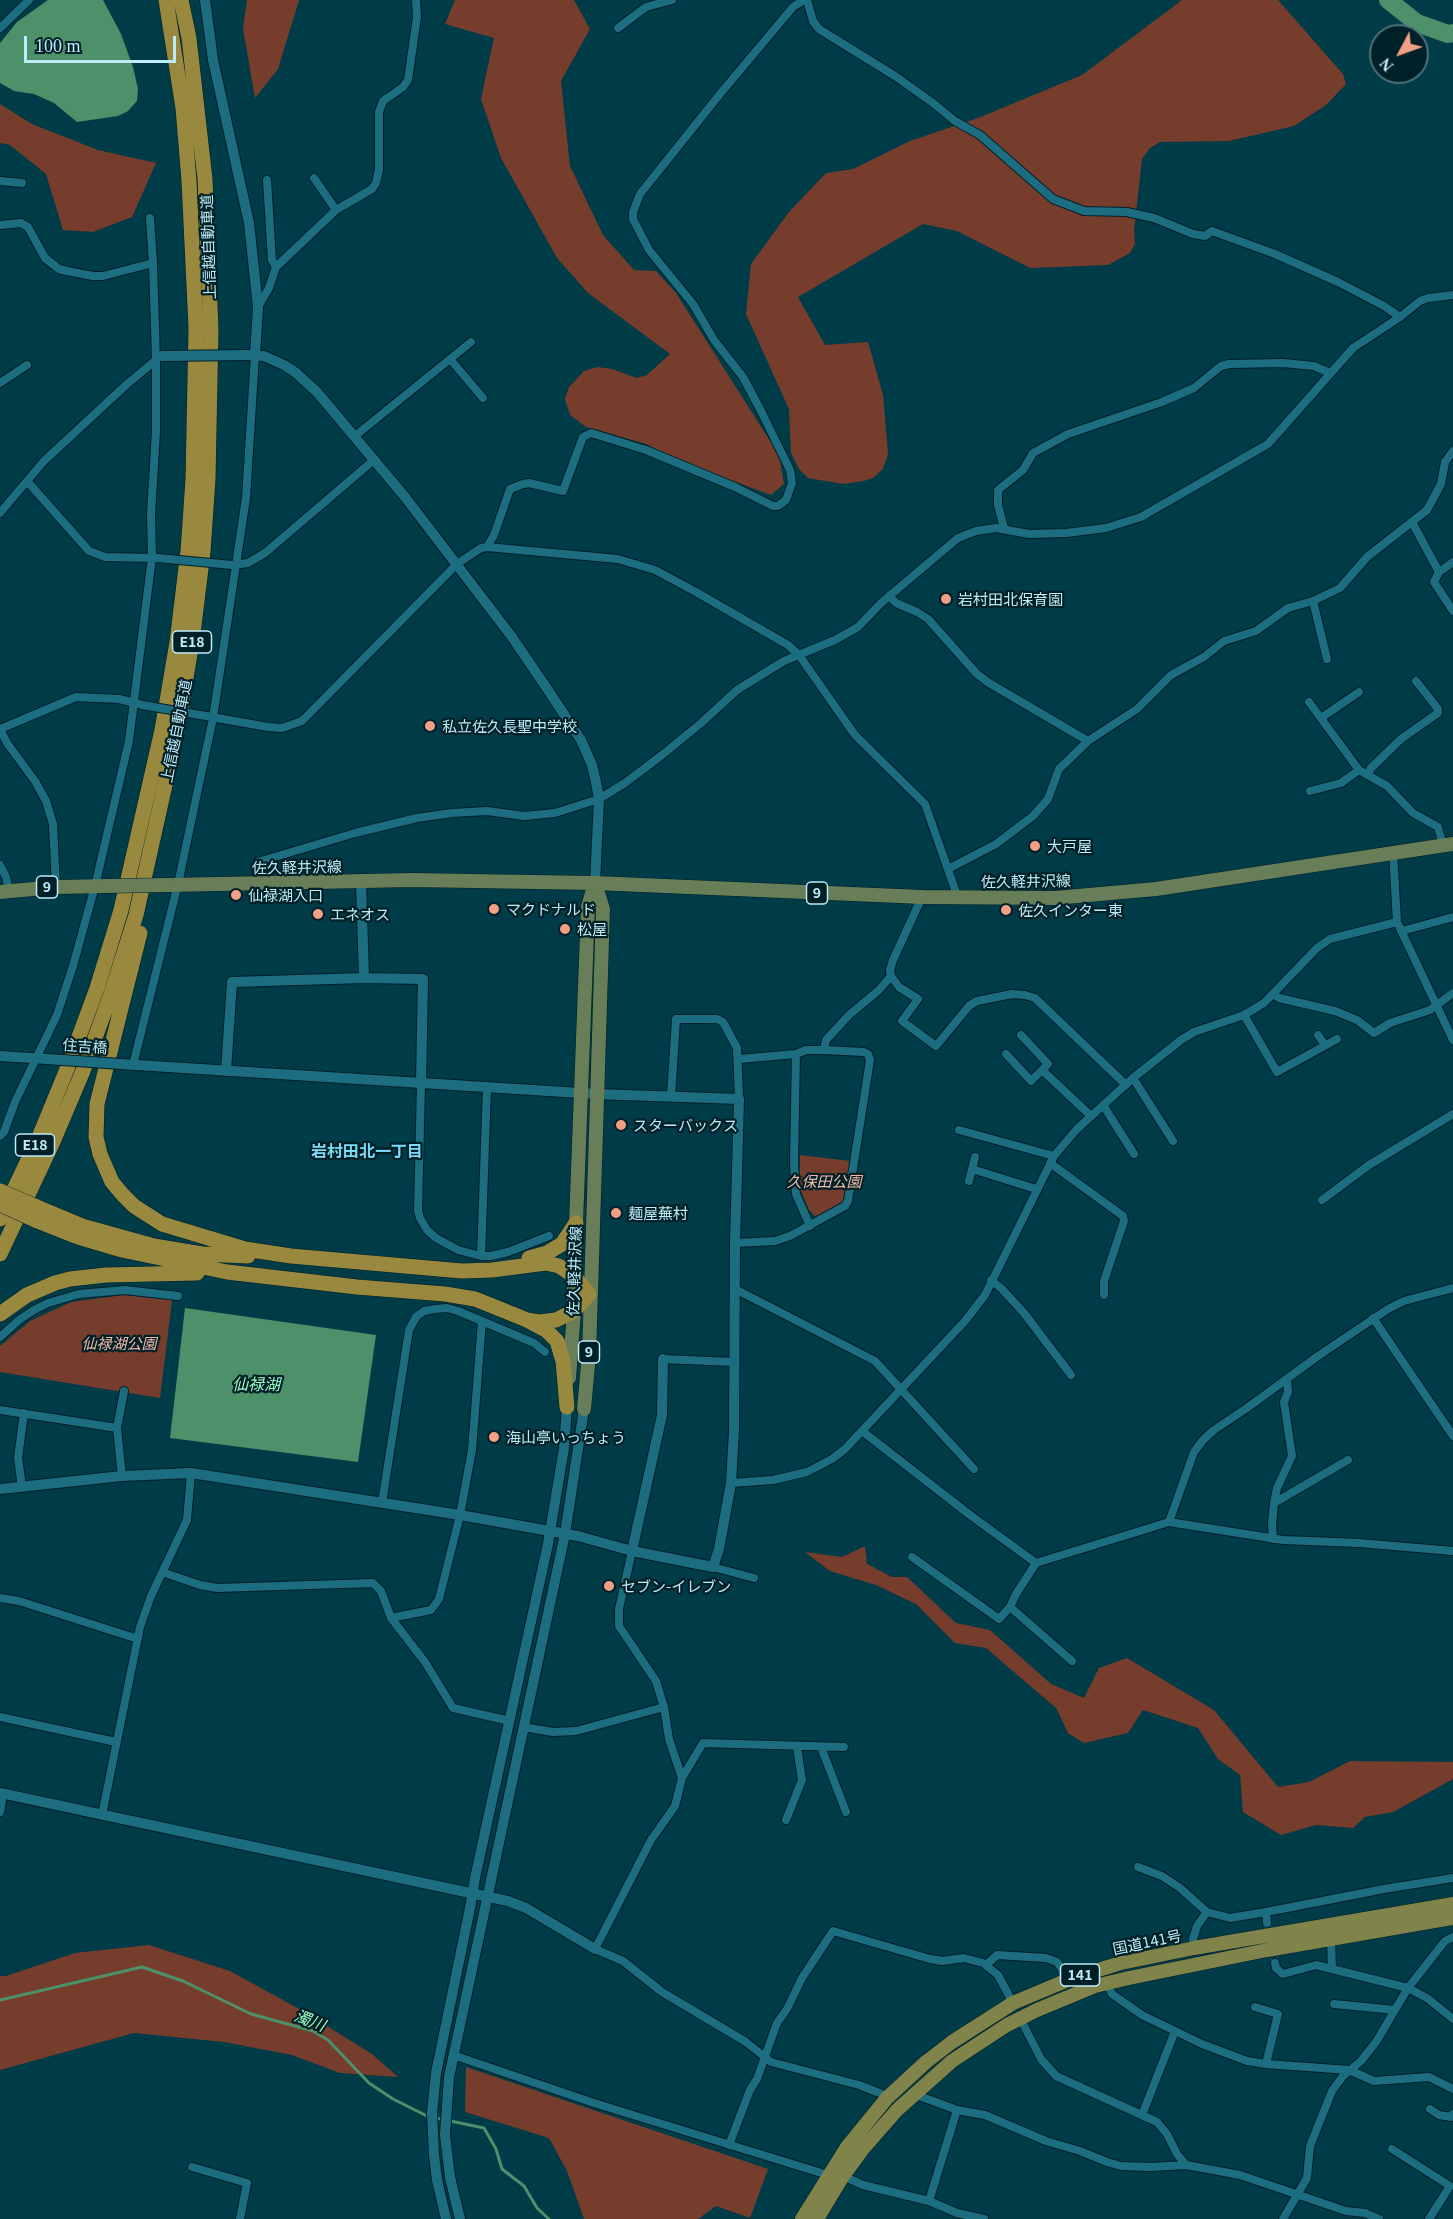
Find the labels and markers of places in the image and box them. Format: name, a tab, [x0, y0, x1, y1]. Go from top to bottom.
place label: 岩村田北保育園	[958, 590, 1063, 608]
marker: 岩村田北保育園	[939, 592, 953, 606]
place label: 私立佐久長聖中学校	[442, 717, 577, 735]
marker: 私立佐久長聖中学校	[423, 719, 437, 733]
place label: 大戸屋	[1047, 837, 1092, 855]
marker: 大戸屋	[1028, 839, 1042, 853]
place label: 仙禄湖入口	[248, 886, 323, 904]
marker: 仙禄湖入口	[229, 888, 243, 902]
place label: マクドナルド	[506, 900, 596, 918]
place label: 佐久インター東	[1018, 901, 1123, 919]
marker: マクドナルド	[487, 902, 501, 916]
marker: 佐久インター東	[999, 903, 1013, 917]
place label: エネオス	[330, 905, 390, 923]
marker: エネオス	[311, 907, 325, 921]
place label: 松屋	[577, 920, 607, 938]
marker: 松屋	[558, 922, 572, 936]
place label: スターバックス	[633, 1116, 738, 1134]
marker: スターバックス	[614, 1118, 628, 1132]
place label: 麺屋蕪村	[628, 1204, 688, 1222]
marker: 麺屋蕪村	[609, 1206, 623, 1220]
place label: 海山亭いっちょう	[506, 1428, 626, 1446]
marker: 海山亭いっちょう	[487, 1430, 501, 1444]
place label: セブン-イレブン	[621, 1577, 731, 1595]
marker: セブン-イレブン	[602, 1579, 616, 1593]

